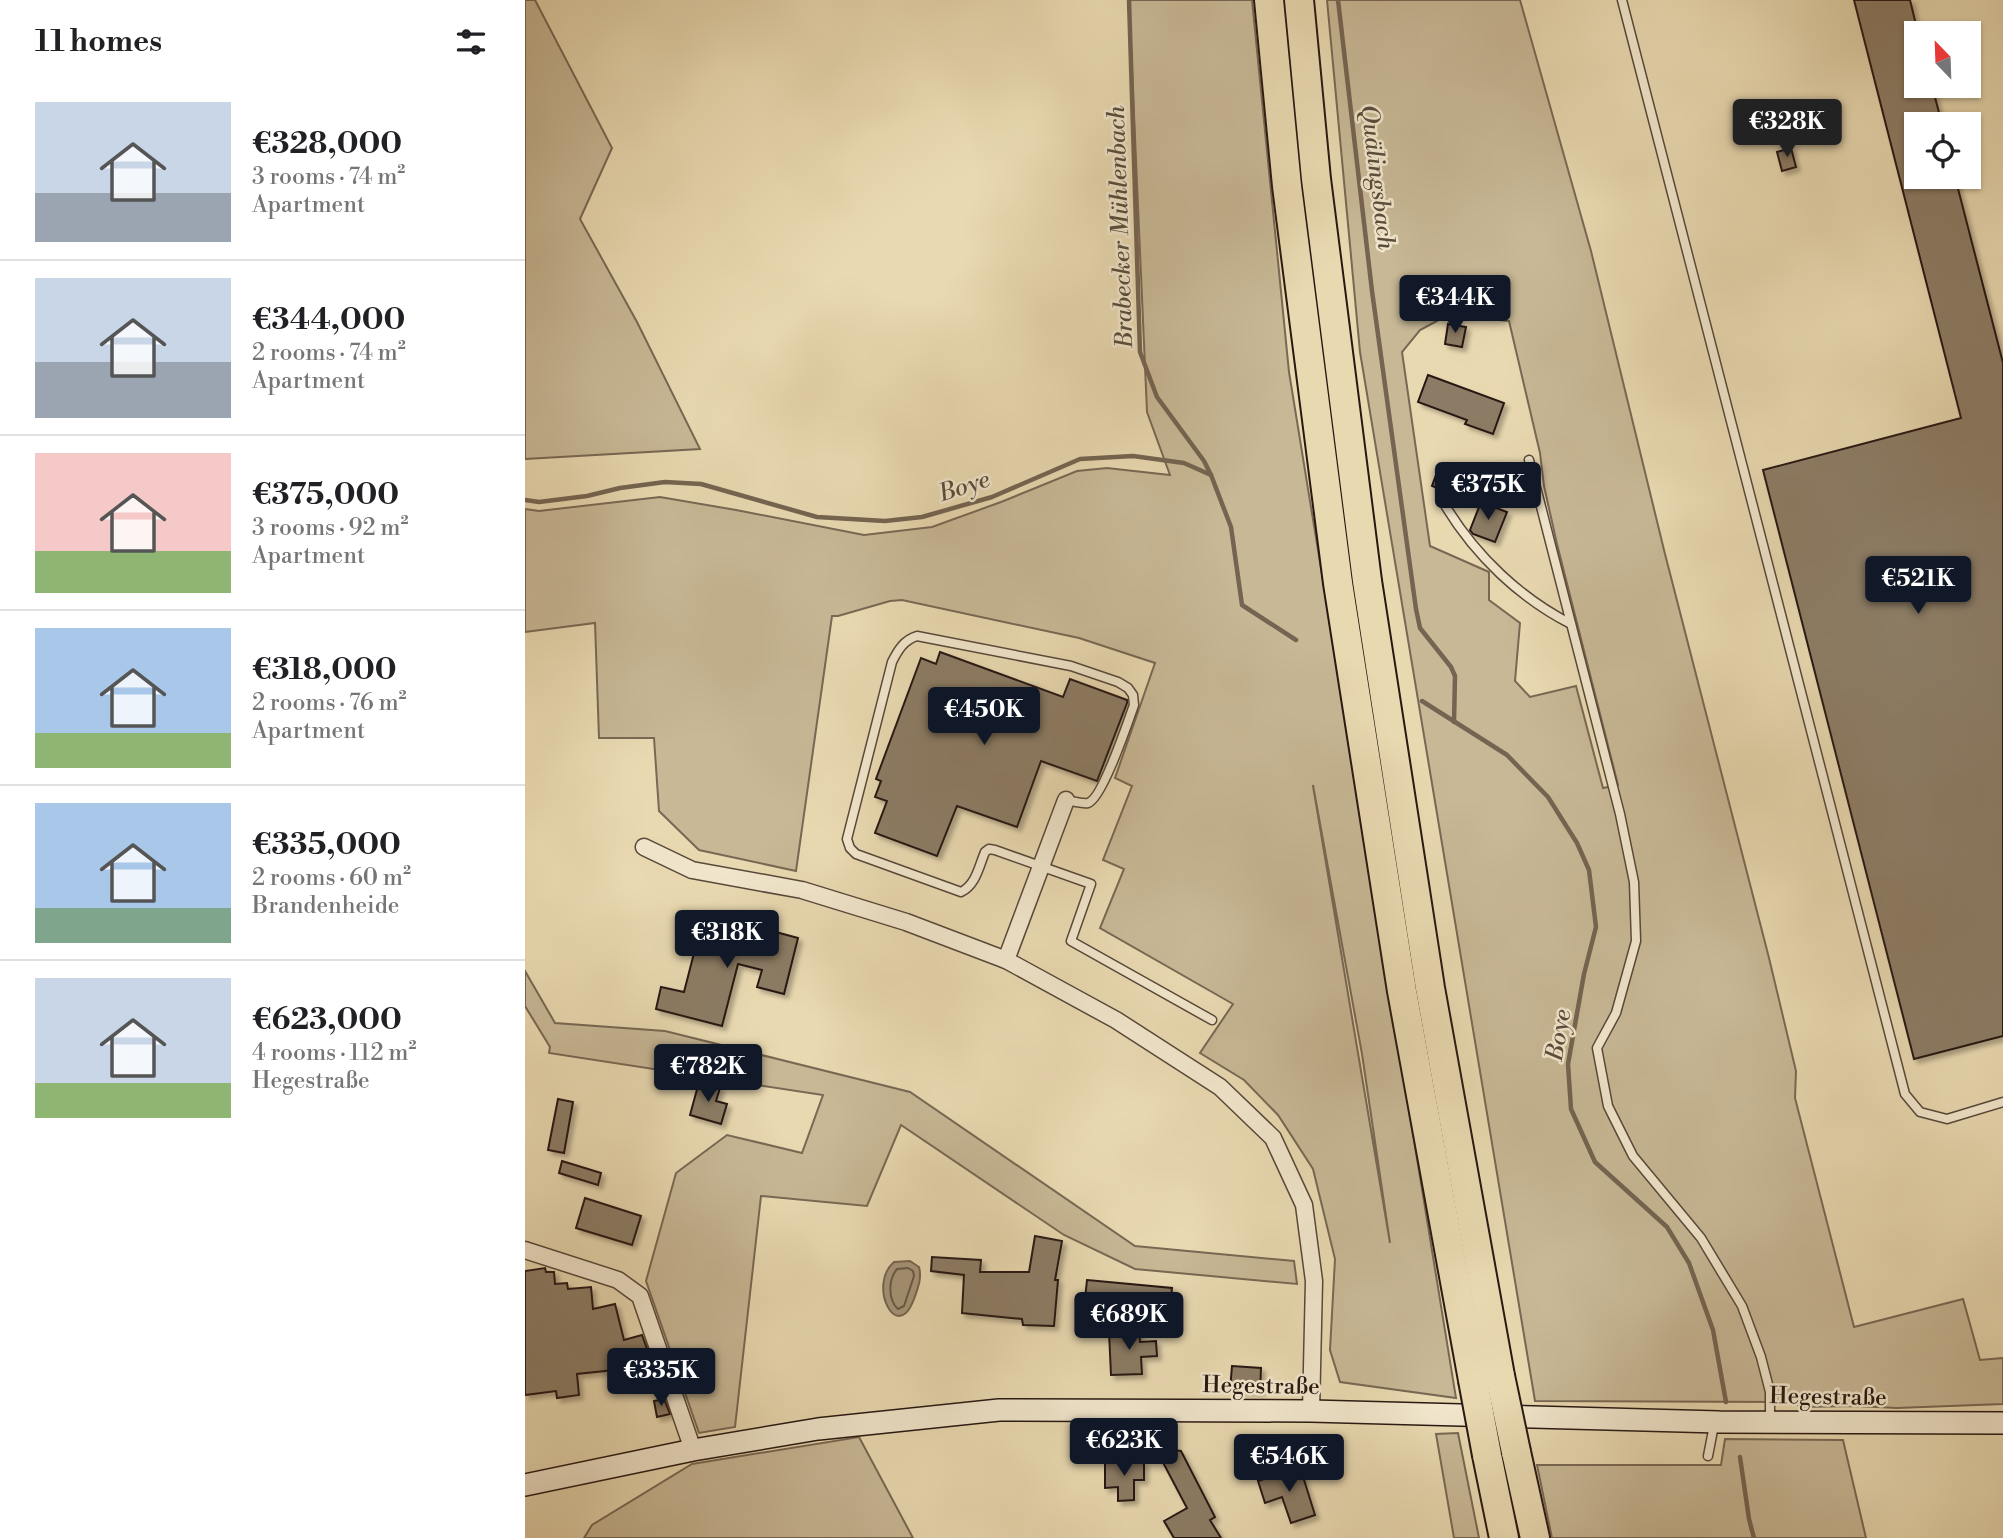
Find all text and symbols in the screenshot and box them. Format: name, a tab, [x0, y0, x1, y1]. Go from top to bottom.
north arrow	[1904, 21, 1981, 98]
map controls	[1904, 21, 1981, 189]
text: 11 homes	[35, 23, 162, 61]
icon: filters	[452, 23, 490, 61]
pin: €328K	[1738, 100, 1836, 159]
water label: Quälingsbach	[1353, 103, 1401, 252]
water label: Brabecker Mühlenbach	[1102, 104, 1140, 350]
text: €328K	[1749, 108, 1825, 136]
button: locate	[1904, 112, 1981, 189]
text: €328,000	[252, 125, 402, 163]
icon: home	[91, 130, 175, 214]
text: 3 rooms · 74 m²	[252, 163, 405, 191]
text: Apartment	[252, 191, 365, 219]
pin: €344K	[1406, 276, 1504, 335]
text: €344K	[1415, 284, 1495, 312]
text: €344,000	[252, 301, 405, 339]
icon: home	[91, 306, 175, 390]
text: 2 rooms · 74 m²	[252, 339, 406, 367]
text: Apartment	[252, 367, 365, 395]
pin: €375K	[1439, 462, 1537, 522]
water label: Boye	[934, 465, 994, 510]
text: €375K	[1451, 471, 1525, 499]
text: €375,000	[252, 476, 399, 514]
icon: home	[91, 481, 175, 565]
text: 3 rooms · 92 m²	[252, 514, 408, 542]
text: Apartment	[252, 542, 365, 570]
pin: €521K	[1869, 556, 1967, 616]
text: €521K	[1881, 565, 1955, 593]
text: €318,000	[252, 651, 397, 689]
icon: home	[91, 656, 175, 740]
pin: €450K	[935, 688, 1033, 747]
text: 2 rooms · 76 m²	[252, 689, 407, 717]
text: €450K	[944, 696, 1024, 724]
text: Apartment	[252, 717, 365, 745]
text: €335,000	[252, 826, 401, 864]
icon: home	[91, 831, 175, 915]
text: 2 rooms · 60 m²	[252, 864, 411, 892]
text: Brandenheide	[252, 892, 399, 920]
pin: €318K	[678, 911, 776, 970]
text: €318K	[691, 919, 763, 947]
text: €623,000	[252, 1001, 402, 1039]
icon: home	[91, 1006, 175, 1090]
water label: Boye	[1540, 1007, 1578, 1064]
text: 4 rooms · 112 m²	[252, 1039, 417, 1067]
pin: €782K	[659, 1044, 757, 1104]
text: €782K	[670, 1053, 746, 1081]
text: Hegestraße	[252, 1067, 370, 1095]
pin: €689K	[1080, 1292, 1178, 1352]
text: €689K	[1090, 1301, 1168, 1329]
pin: €335K	[612, 1348, 710, 1408]
text: €335K	[623, 1357, 699, 1385]
street label: Hegestraße	[1202, 1371, 1320, 1401]
street label: Hegestraße	[1769, 1382, 1887, 1412]
pin: €623K	[1075, 1418, 1173, 1478]
text: €623K	[1086, 1427, 1162, 1455]
pin: €546K	[1240, 1434, 1338, 1494]
text: €546K	[1250, 1443, 1328, 1471]

